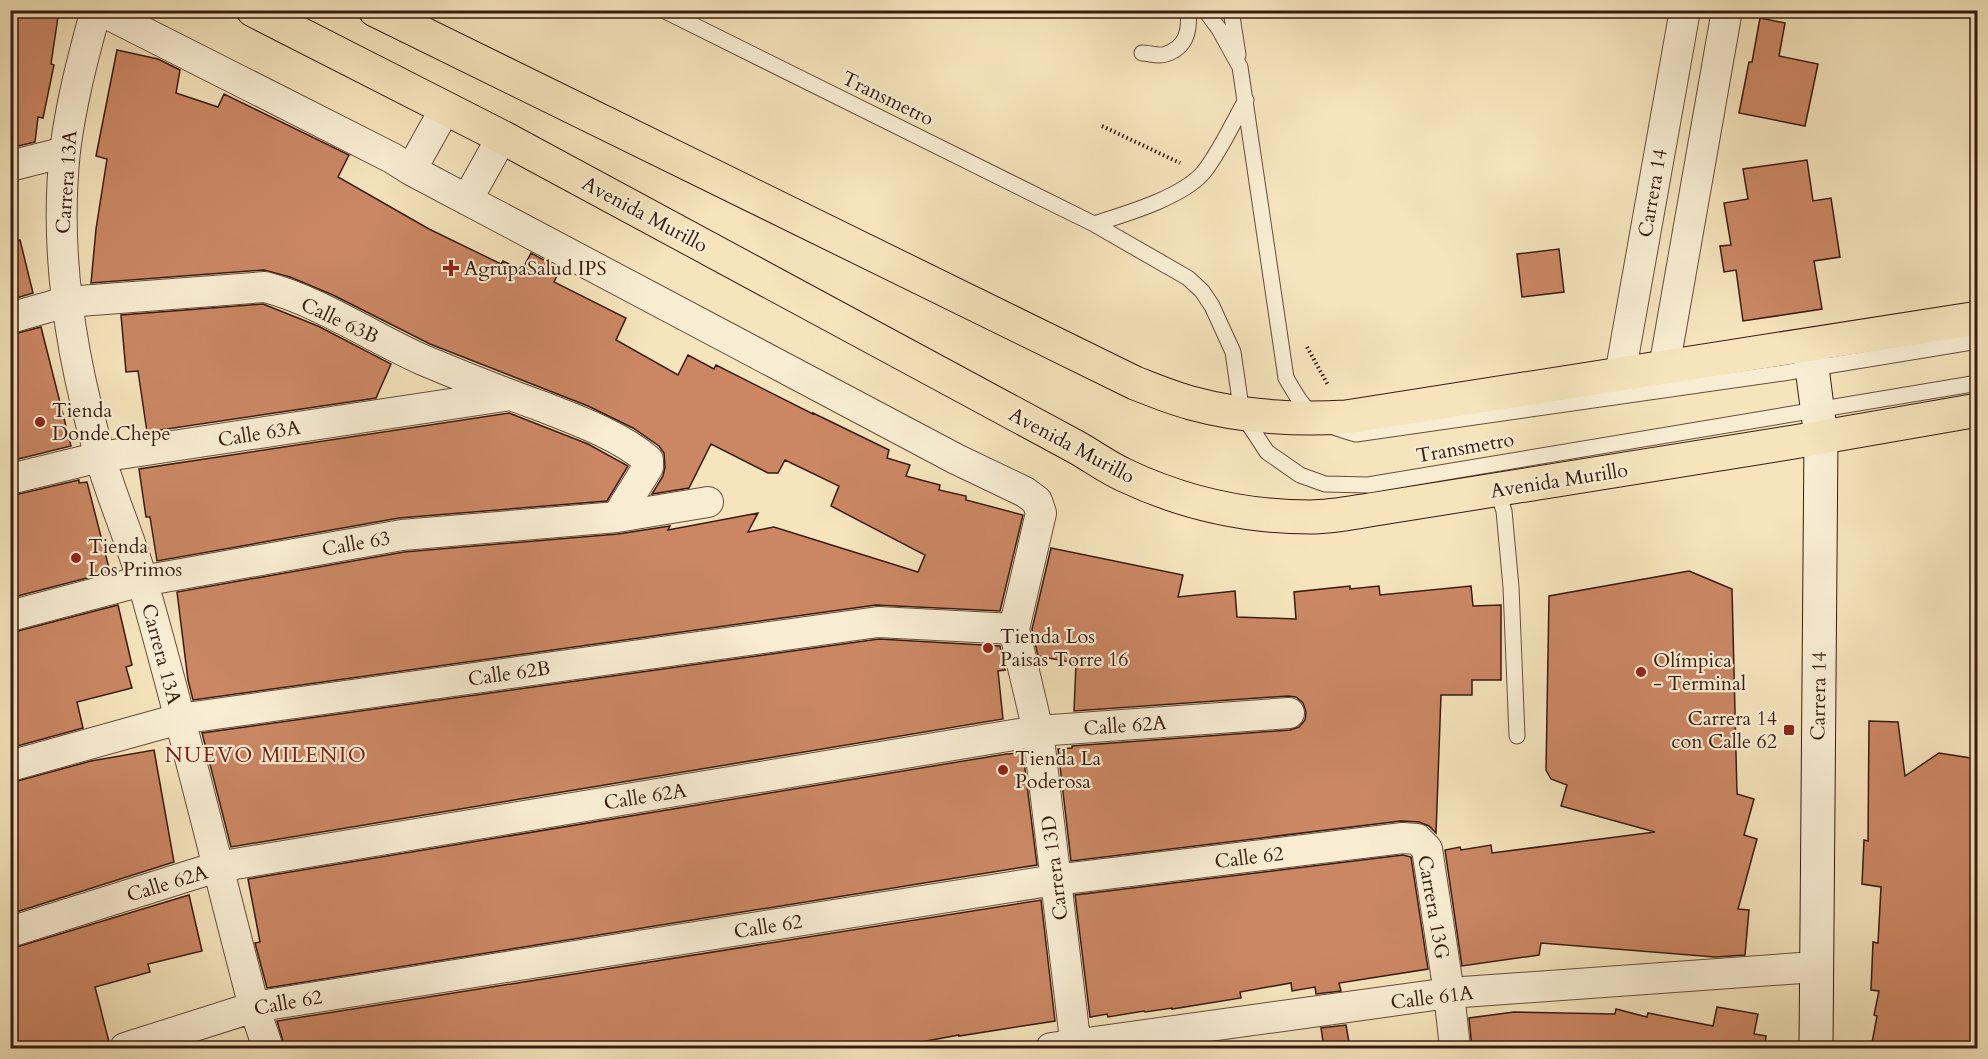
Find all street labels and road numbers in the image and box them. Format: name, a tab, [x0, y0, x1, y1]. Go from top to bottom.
street label: Transmetro	[837, 65, 938, 132]
street label: Carrera 13A	[49, 129, 84, 235]
street label: Carrera 14	[1631, 147, 1674, 239]
street label: Avenida Murillo	[577, 170, 713, 259]
street label: Calle 63B	[297, 291, 383, 350]
street label: Avenida Murillo	[1004, 401, 1140, 490]
street label: Calle 63A	[216, 414, 303, 453]
street label: Transmetro	[1414, 426, 1516, 469]
street label: Avenida Murillo	[1488, 456, 1630, 505]
street label: Calle 63	[320, 524, 392, 563]
street label: Carrera 13A	[135, 601, 188, 708]
street label: Carrera 14	[1804, 651, 1833, 741]
street label: Calle 62B	[466, 654, 552, 693]
street label: Calle 62A	[1083, 709, 1168, 742]
street label: Calle 62A	[602, 777, 689, 816]
street label: Carrera 13D	[1035, 814, 1074, 922]
street label: Calle 62	[1213, 840, 1285, 875]
street label: Carrera 13G	[1411, 853, 1456, 961]
street label: Calle 62A	[123, 858, 212, 909]
street label: Calle 62	[732, 908, 804, 945]
street label: Calle 61A	[1389, 979, 1476, 1016]
street label: Calle 62	[252, 983, 324, 1022]

